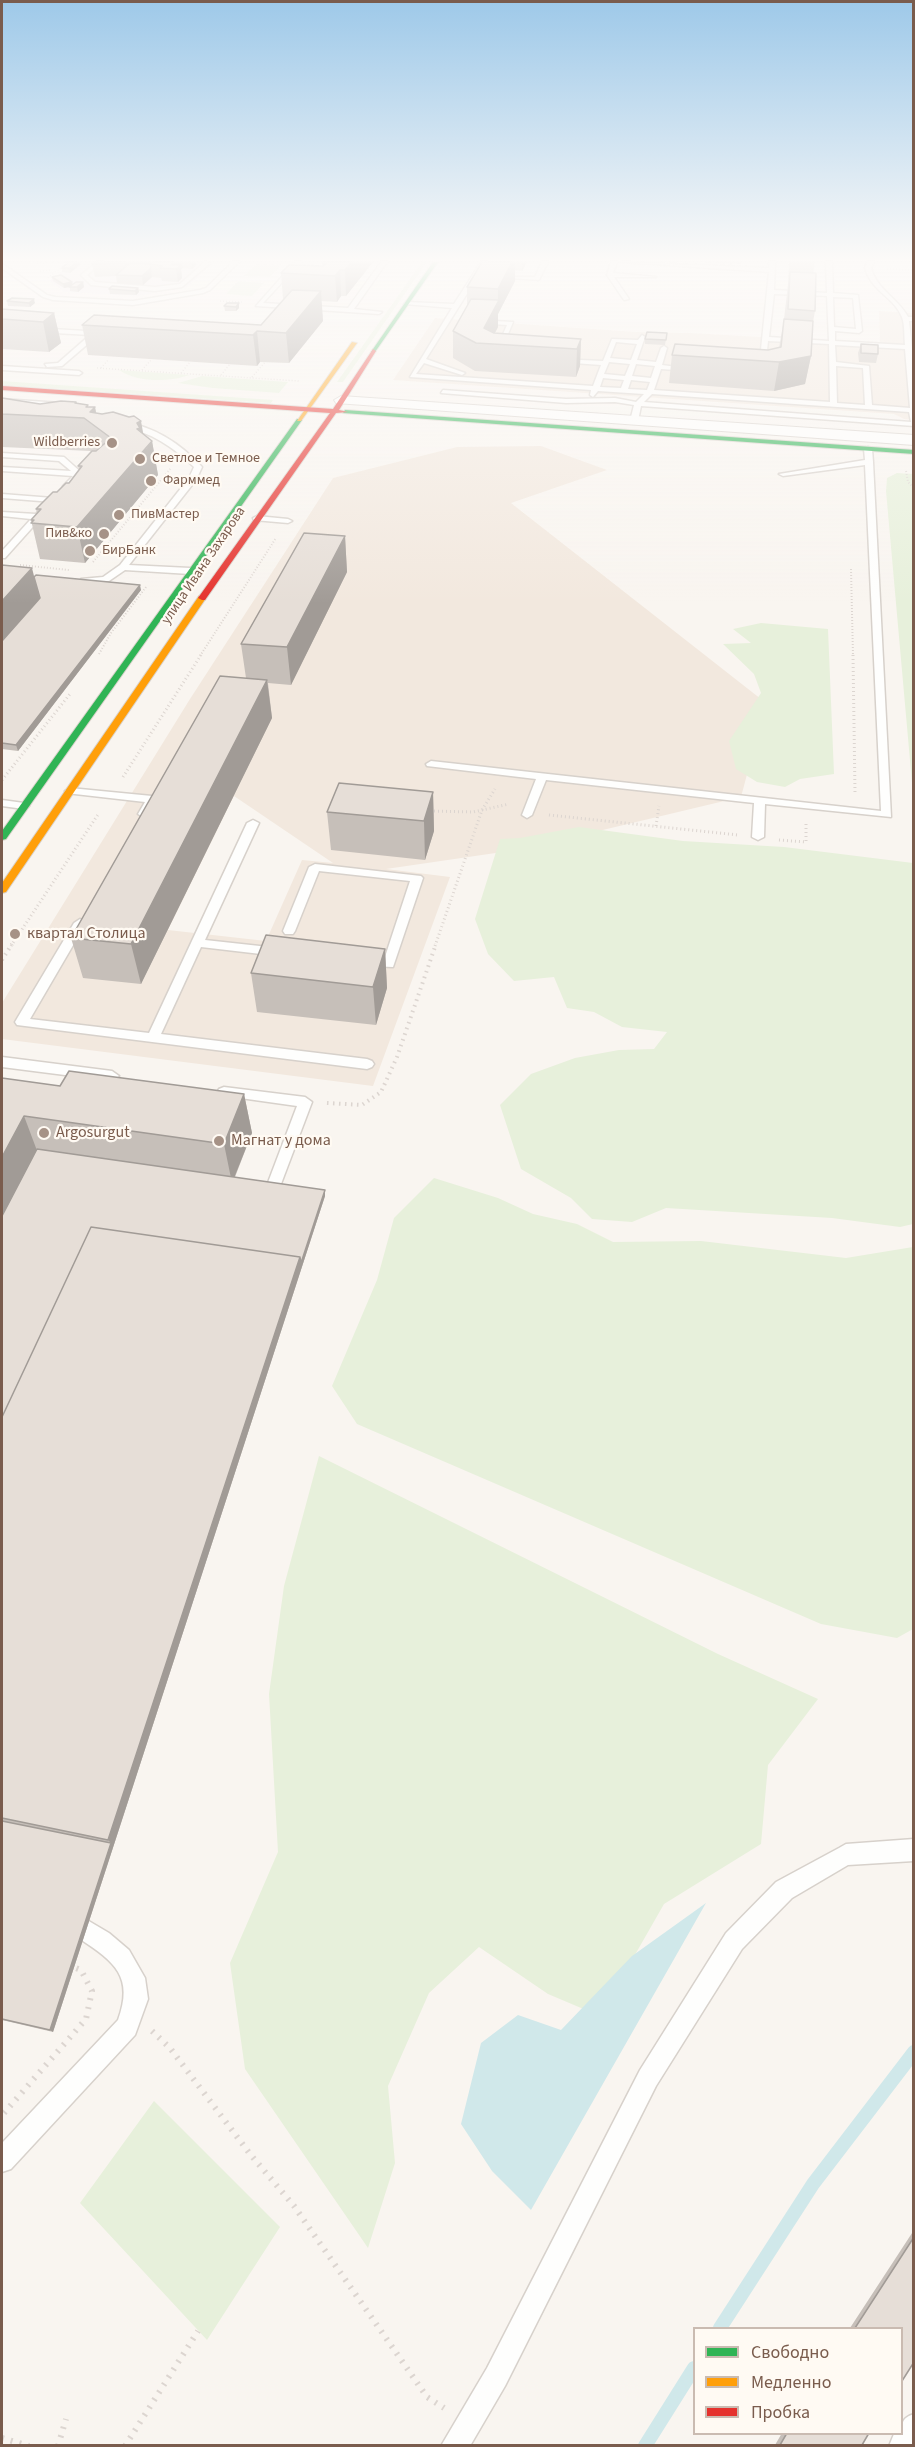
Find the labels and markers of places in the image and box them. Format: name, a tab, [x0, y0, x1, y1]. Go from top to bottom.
place label: Wildberries	[34, 435, 100, 451]
marker: Wildberries	[105, 436, 119, 450]
place label: Светлое и Темное	[152, 451, 260, 467]
marker: Светлое и Темное	[133, 452, 147, 466]
place label: Фарммед	[163, 473, 220, 489]
marker: Фарммед	[144, 474, 158, 488]
place label: ПивМастер	[131, 507, 199, 523]
marker: ПивМастер	[112, 508, 126, 522]
place label: Пив&ко	[45, 526, 92, 542]
marker: Пив&ко	[97, 527, 111, 541]
place label: БирБанк	[102, 543, 156, 559]
marker: БирБанк	[83, 544, 97, 558]
place label: квартал Столица	[27, 924, 146, 944]
marker: квартал Столица	[8, 927, 22, 941]
place label: Argosurgut	[56, 1123, 130, 1143]
marker: Argosurgut	[37, 1126, 51, 1140]
place label: Магнат у дома	[231, 1131, 331, 1151]
marker: Магнат у дома	[212, 1134, 226, 1148]

